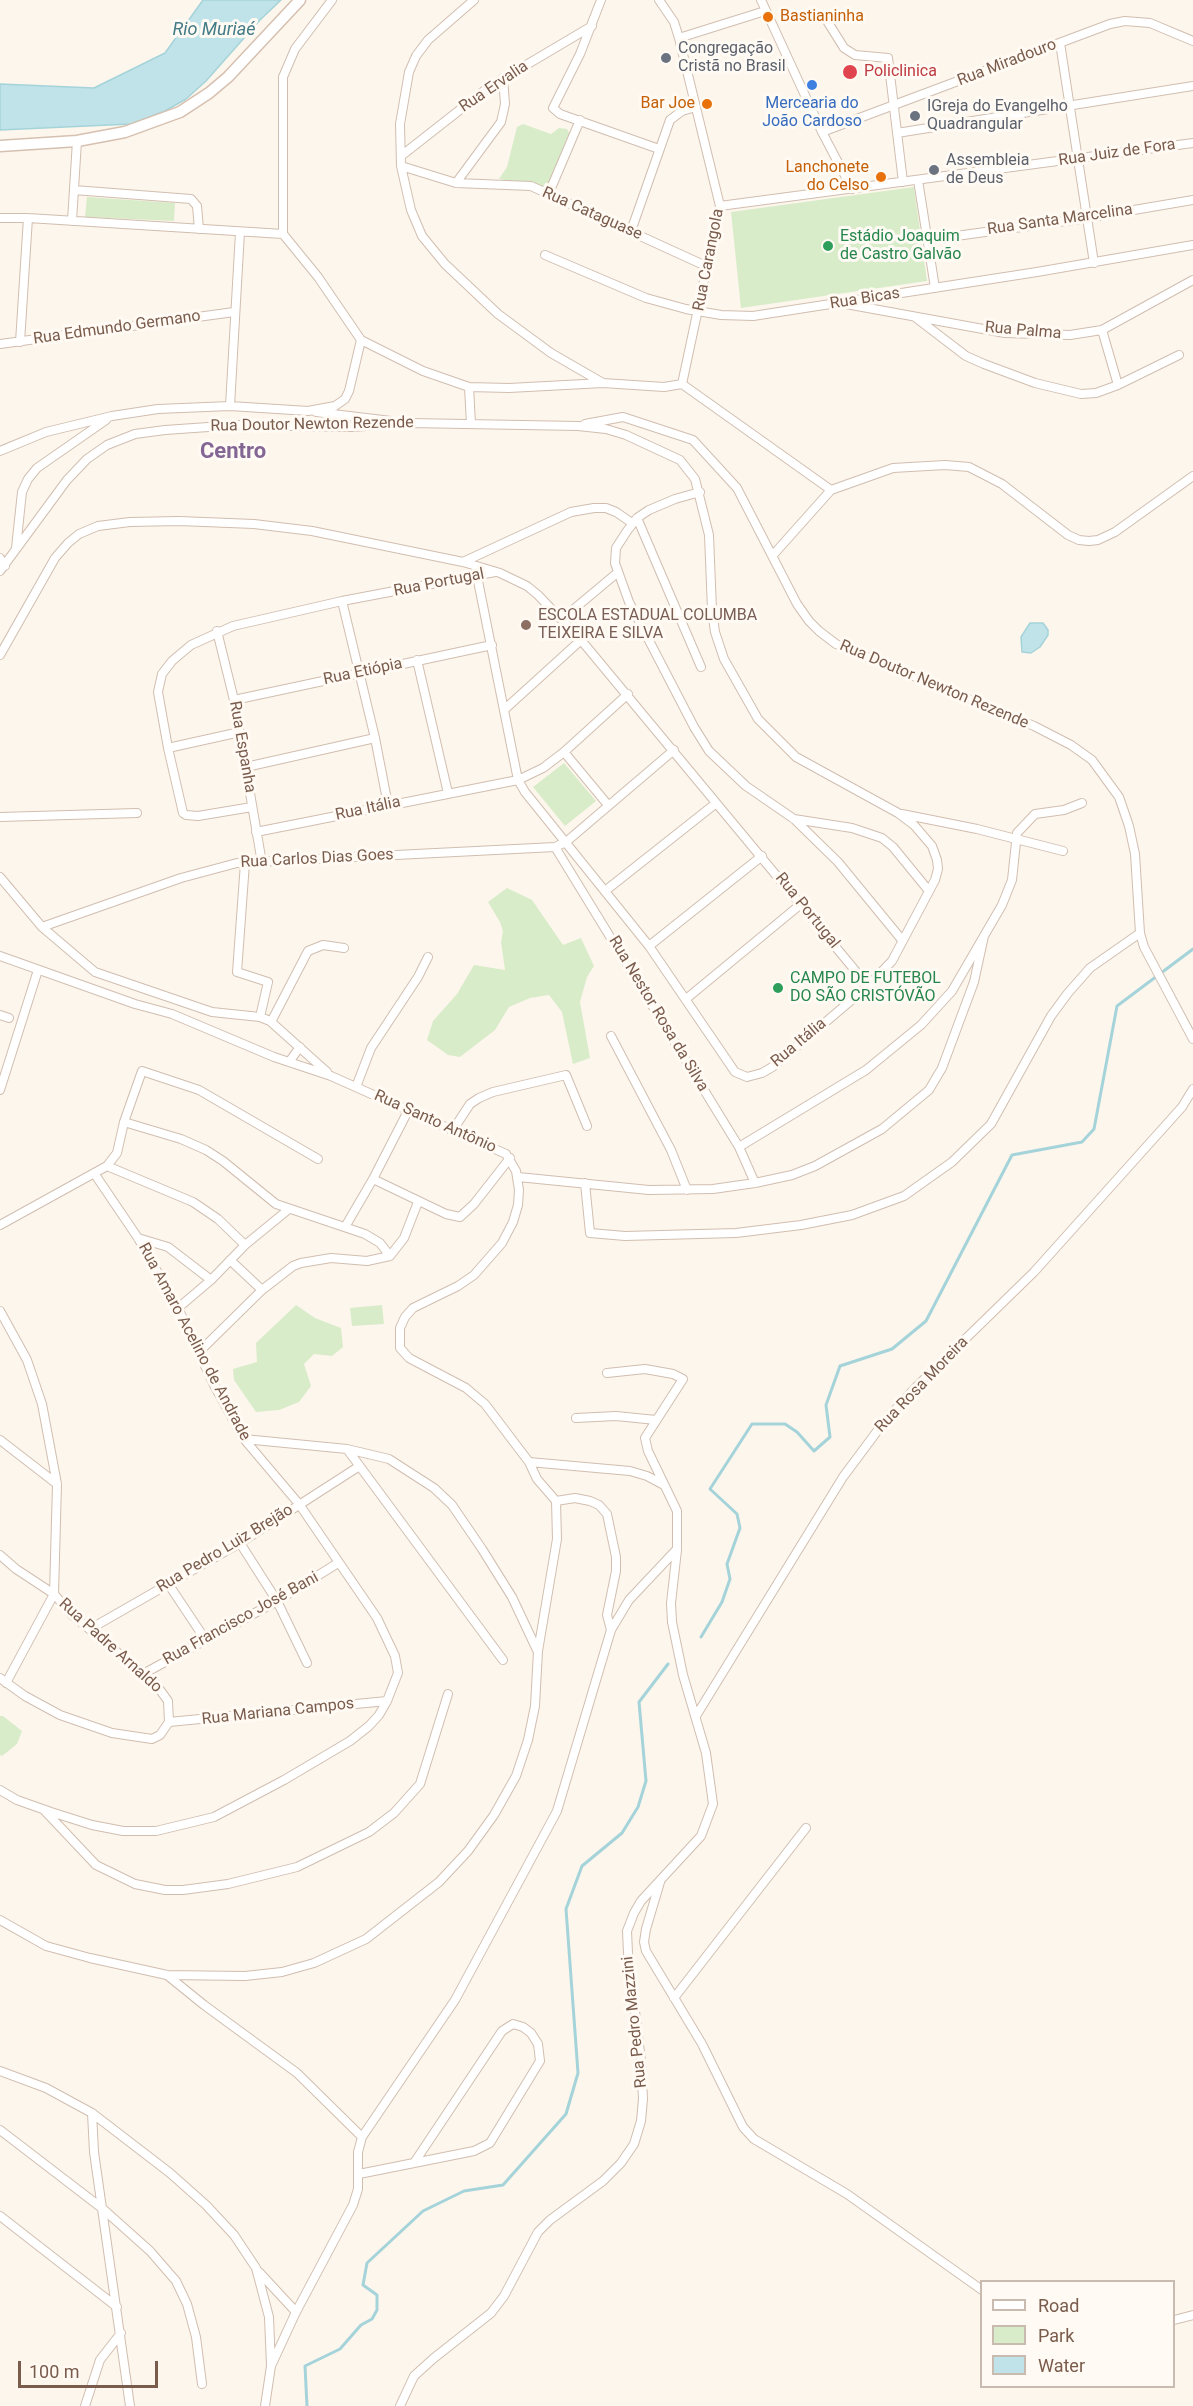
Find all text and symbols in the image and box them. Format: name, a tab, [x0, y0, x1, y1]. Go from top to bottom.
place label: Bastianinha	[780, 7, 864, 27]
marker: Bastianinha	[761, 10, 775, 24]
water label: Rio Muriaé	[172, 19, 256, 41]
street label: Rua Miradouro	[955, 35, 1059, 91]
place label: Congregação Cristã no Brasil	[678, 39, 786, 77]
marker: Congregação Cristã no Brasil	[659, 51, 673, 65]
street label: Rua Ervalia	[456, 57, 532, 117]
place label: Policlinica	[864, 62, 937, 82]
marker: Policlinica	[841, 63, 859, 81]
marker: Mercearia do João Cardoso	[805, 78, 819, 92]
place label: Bar Joe	[640, 94, 695, 114]
place label: Mercearia do João Cardoso	[762, 94, 862, 132]
marker: Bar Joe	[700, 97, 714, 111]
place label: IGreja do Evangelho Quadrangular	[927, 97, 1068, 135]
marker: IGreja do Evangelho Quadrangular	[908, 109, 922, 123]
street label: Rua Juiz de Fora	[1057, 135, 1177, 171]
place label: Assembleia de Deus	[946, 151, 1029, 189]
place label: Lanchonete do Celso	[785, 158, 869, 196]
marker: Assembleia de Deus	[927, 163, 941, 177]
marker: Lanchonete do Celso	[874, 170, 888, 184]
street label: Rua Cataguase	[539, 183, 645, 245]
street label: Rua Santa Marcelina	[986, 200, 1134, 240]
street label: Rua Carangola	[690, 207, 728, 313]
place label: Estádio Joaquim de Castro Galvão	[840, 227, 961, 265]
marker: Estádio Joaquim de Castro Galvão	[821, 239, 835, 253]
street label: Rua Bicas	[829, 284, 901, 314]
street label: Rua Edmundo Germano	[32, 307, 202, 349]
street label: Rua Palma	[984, 318, 1062, 344]
street label: Rua Doutor Newton Rezende	[210, 414, 414, 436]
district label: Centro	[200, 439, 266, 465]
street label: Rua Portugal	[392, 565, 486, 601]
place label: ESCOLA ESTADUAL COLUMBA TEIXEIRA E SILVA	[538, 606, 757, 644]
marker: ESCOLA ESTADUAL COLUMBA TEIXEIRA E SILVA	[519, 618, 533, 632]
street label: Rua Doutor Newton Rezende	[837, 636, 1031, 734]
street label: Rua Etiópia	[322, 654, 404, 690]
street label: Rua Espanha	[224, 700, 260, 794]
street label: Rua Itália	[334, 793, 402, 825]
street label: Rua Carlos Dias Goes	[240, 845, 394, 873]
street label: Rua Portugal	[771, 869, 843, 953]
street label: Rua Nestor Rosa da Silva	[604, 933, 712, 1095]
place label: CAMPO DE FUTEBOL DO SÃO CRISTÓVÃO	[790, 969, 941, 1007]
marker: CAMPO DE FUTEBOL DO SÃO CRISTÓVÃO	[771, 981, 785, 995]
street label: Rua Itália	[768, 1014, 830, 1072]
street label: Rua Santo Antônio	[371, 1086, 499, 1158]
street label: Rua Amaro Acelino de Andrade	[134, 1240, 254, 1444]
street label: Rua Rosa Moreira	[871, 1333, 973, 1437]
street label: Rua Pedro Luiz Brejão	[153, 1501, 297, 1597]
street label: Rua Francisco José Bani	[160, 1568, 322, 1670]
street label: Rua Padre Arnaldo	[54, 1595, 166, 1697]
street label: Rua Mariana Campos	[201, 1694, 355, 1730]
street label: Rua Pedro Mazzini	[619, 1955, 651, 2089]
legend	[980, 2280, 1175, 2388]
text: Road	[1038, 2295, 1079, 2316]
text: Park	[1038, 2325, 1074, 2346]
scale bar	[21, 2349, 160, 2387]
text: Water	[1038, 2355, 1085, 2376]
text: 100 m	[29, 2361, 80, 2382]

